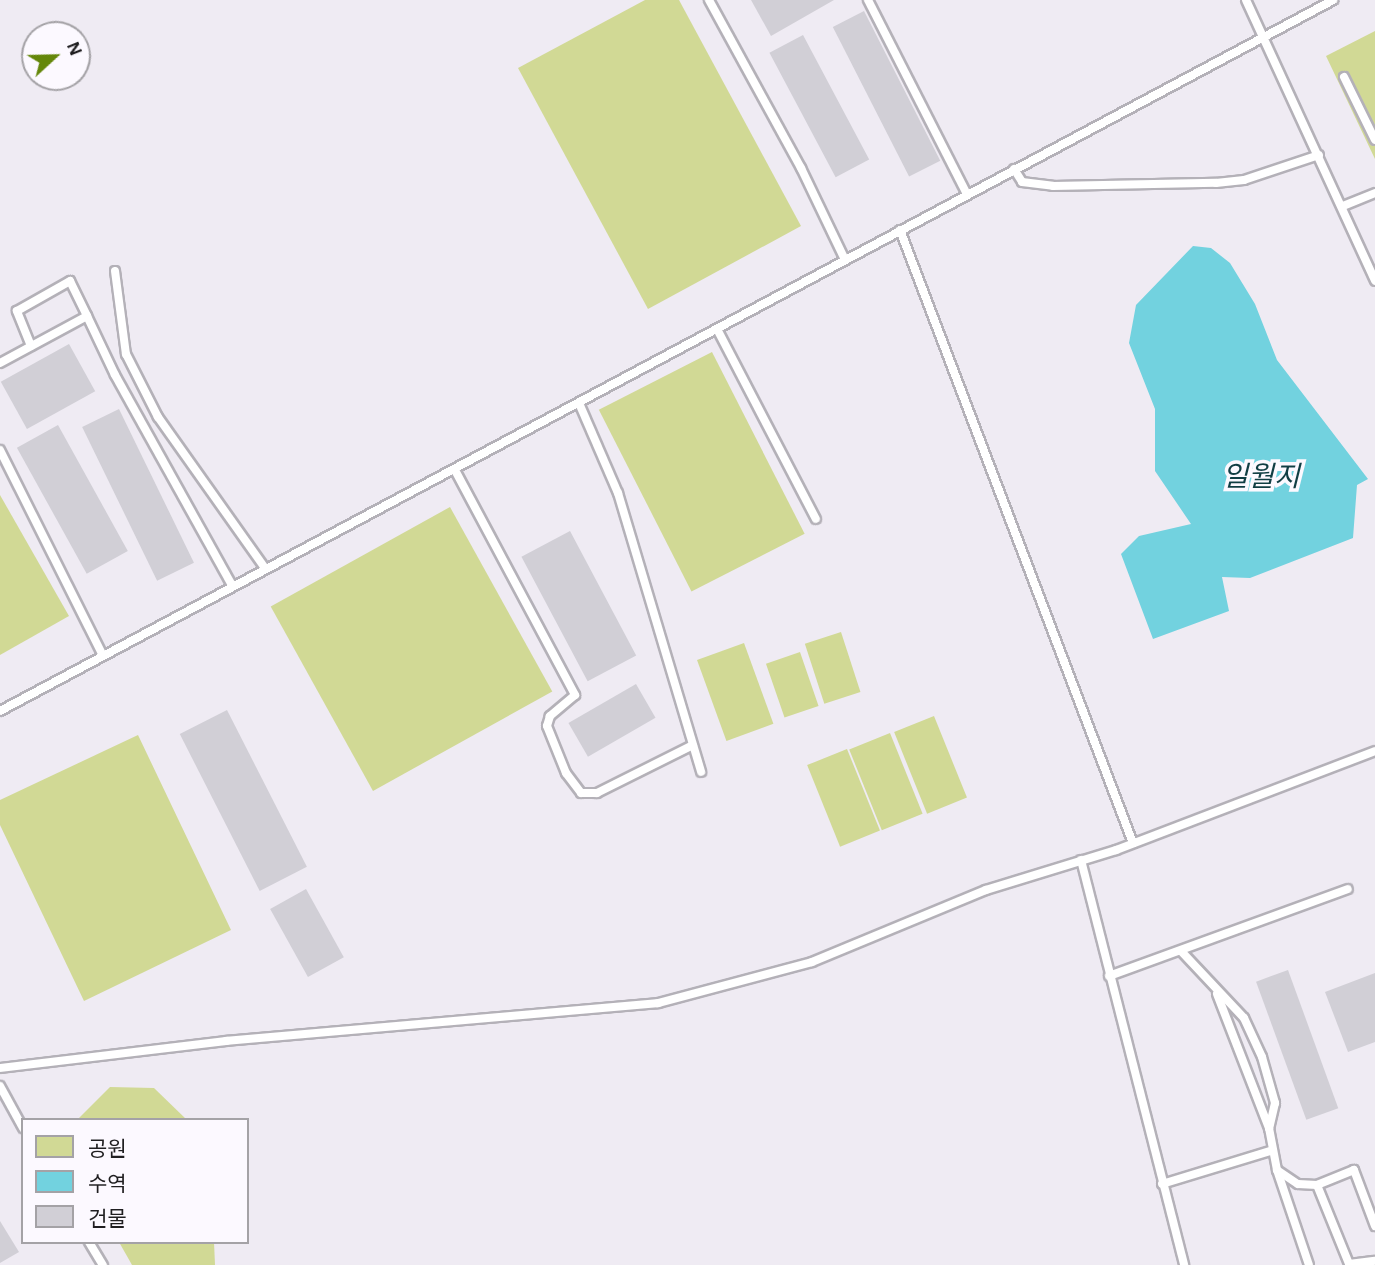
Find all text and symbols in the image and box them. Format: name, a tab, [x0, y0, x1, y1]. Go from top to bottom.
north arrow	[21, 21, 91, 91]
text: N	[63, 39, 85, 58]
water label: 일월지	[1222, 461, 1300, 495]
legend	[21, 1118, 248, 1244]
text: 공원	[88, 1139, 127, 1160]
text: 수역	[88, 1174, 127, 1195]
text: 건물	[88, 1209, 127, 1230]

